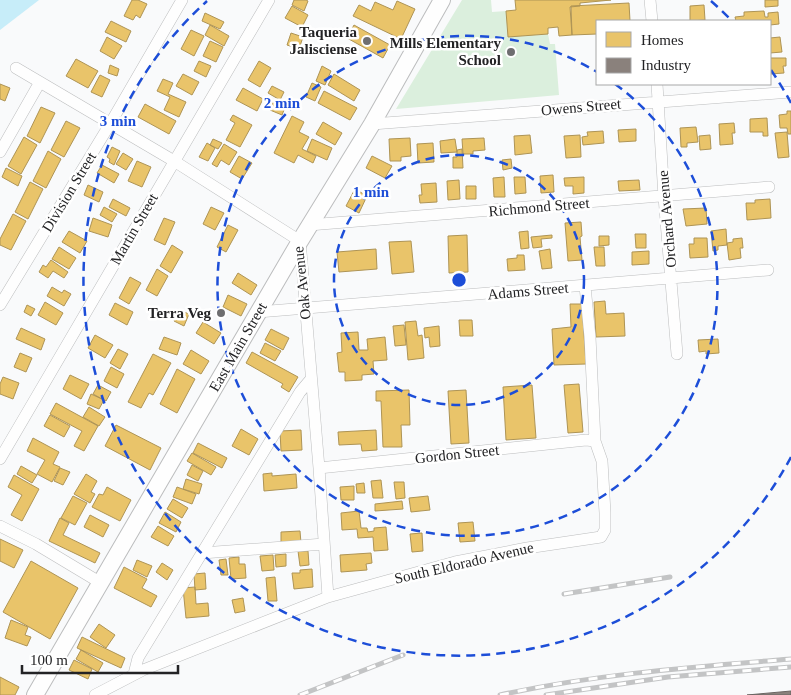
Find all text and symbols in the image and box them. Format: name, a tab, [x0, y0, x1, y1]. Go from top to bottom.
legend	[596, 20, 771, 85]
place label: Taqueria Jalisciense	[290, 24, 357, 57]
text: Homes	[641, 32, 684, 48]
marker: Taqueria Jalisciense	[361, 35, 373, 47]
place label: Mills Elementary School	[390, 35, 501, 68]
marker: Mills Elementary School	[505, 46, 517, 58]
text: Industry	[641, 57, 691, 73]
text: 2 min	[264, 95, 301, 111]
street label: Owens Street	[540, 95, 623, 118]
text: 3 min	[100, 113, 137, 129]
street label: Division Street	[39, 148, 100, 235]
street label: Orchard Avenue	[655, 169, 679, 268]
text: 1 min	[353, 184, 390, 200]
street label: Martin Street	[107, 190, 161, 267]
street label: Richmond Street	[488, 195, 591, 219]
street label: Oak Avenue	[290, 245, 314, 320]
centre of rings	[450, 271, 468, 289]
street label: Adams Street	[487, 279, 570, 303]
street label: East Main Street	[206, 299, 270, 394]
place label: Terra Veg	[148, 305, 211, 321]
marker: Terra Veg	[215, 307, 227, 319]
street label: Gordon Street	[414, 442, 501, 466]
street label: South Eldorado Avenue	[393, 539, 535, 587]
scale bar	[22, 642, 179, 674]
text: 100 m	[30, 652, 68, 668]

